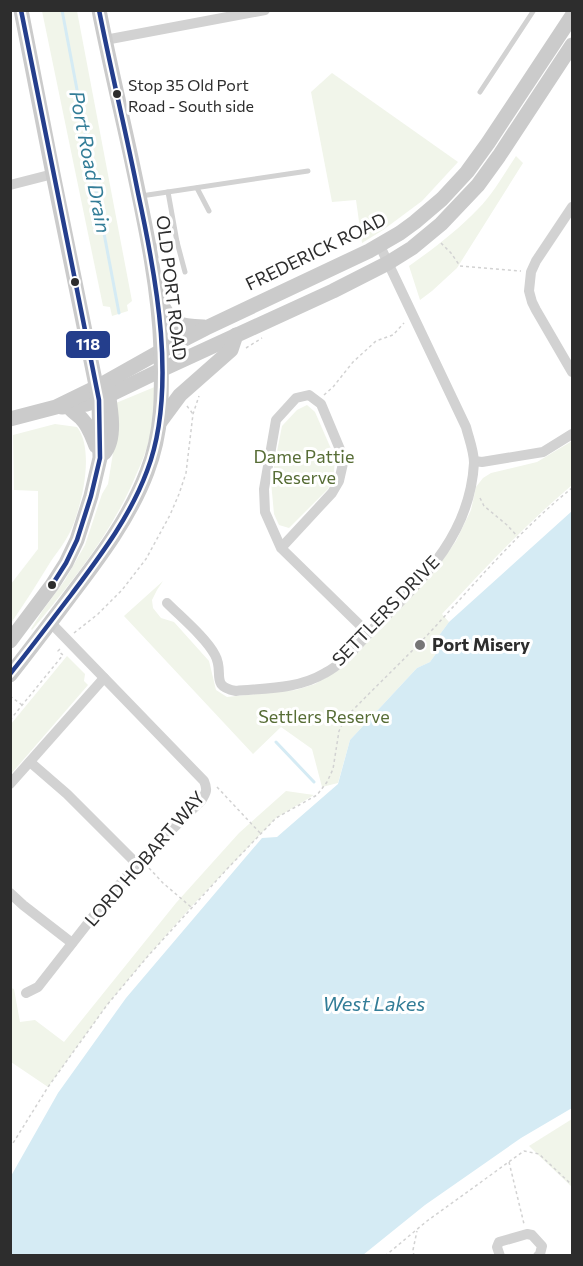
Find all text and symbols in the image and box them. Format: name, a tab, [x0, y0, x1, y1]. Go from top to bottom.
place label: Stop 35 Old Port Road - South side	[128, 75, 254, 115]
marker: Stop 35 Old Port Road - South side	[111, 88, 123, 100]
water label: Port Road Drain	[65, 89, 117, 235]
street label: FREDERICK ROAD	[242, 208, 389, 295]
street label: OLD PORT ROAD	[152, 214, 192, 362]
unlabelled marker	[69, 276, 81, 288]
line badge: 118	[65, 330, 111, 359]
text: 118	[76, 334, 100, 353]
park label: Dame Pattie Reserve	[254, 445, 354, 488]
street label: SETTLERS DRIVE	[327, 551, 443, 670]
unlabelled marker	[46, 579, 58, 591]
place label: Port Misery	[432, 633, 530, 655]
marker: Port Misery	[413, 638, 427, 652]
park label: Settlers Reserve	[258, 705, 390, 727]
street label: LORD HOBART WAY	[80, 786, 209, 930]
water label: West Lakes	[323, 991, 425, 1015]

